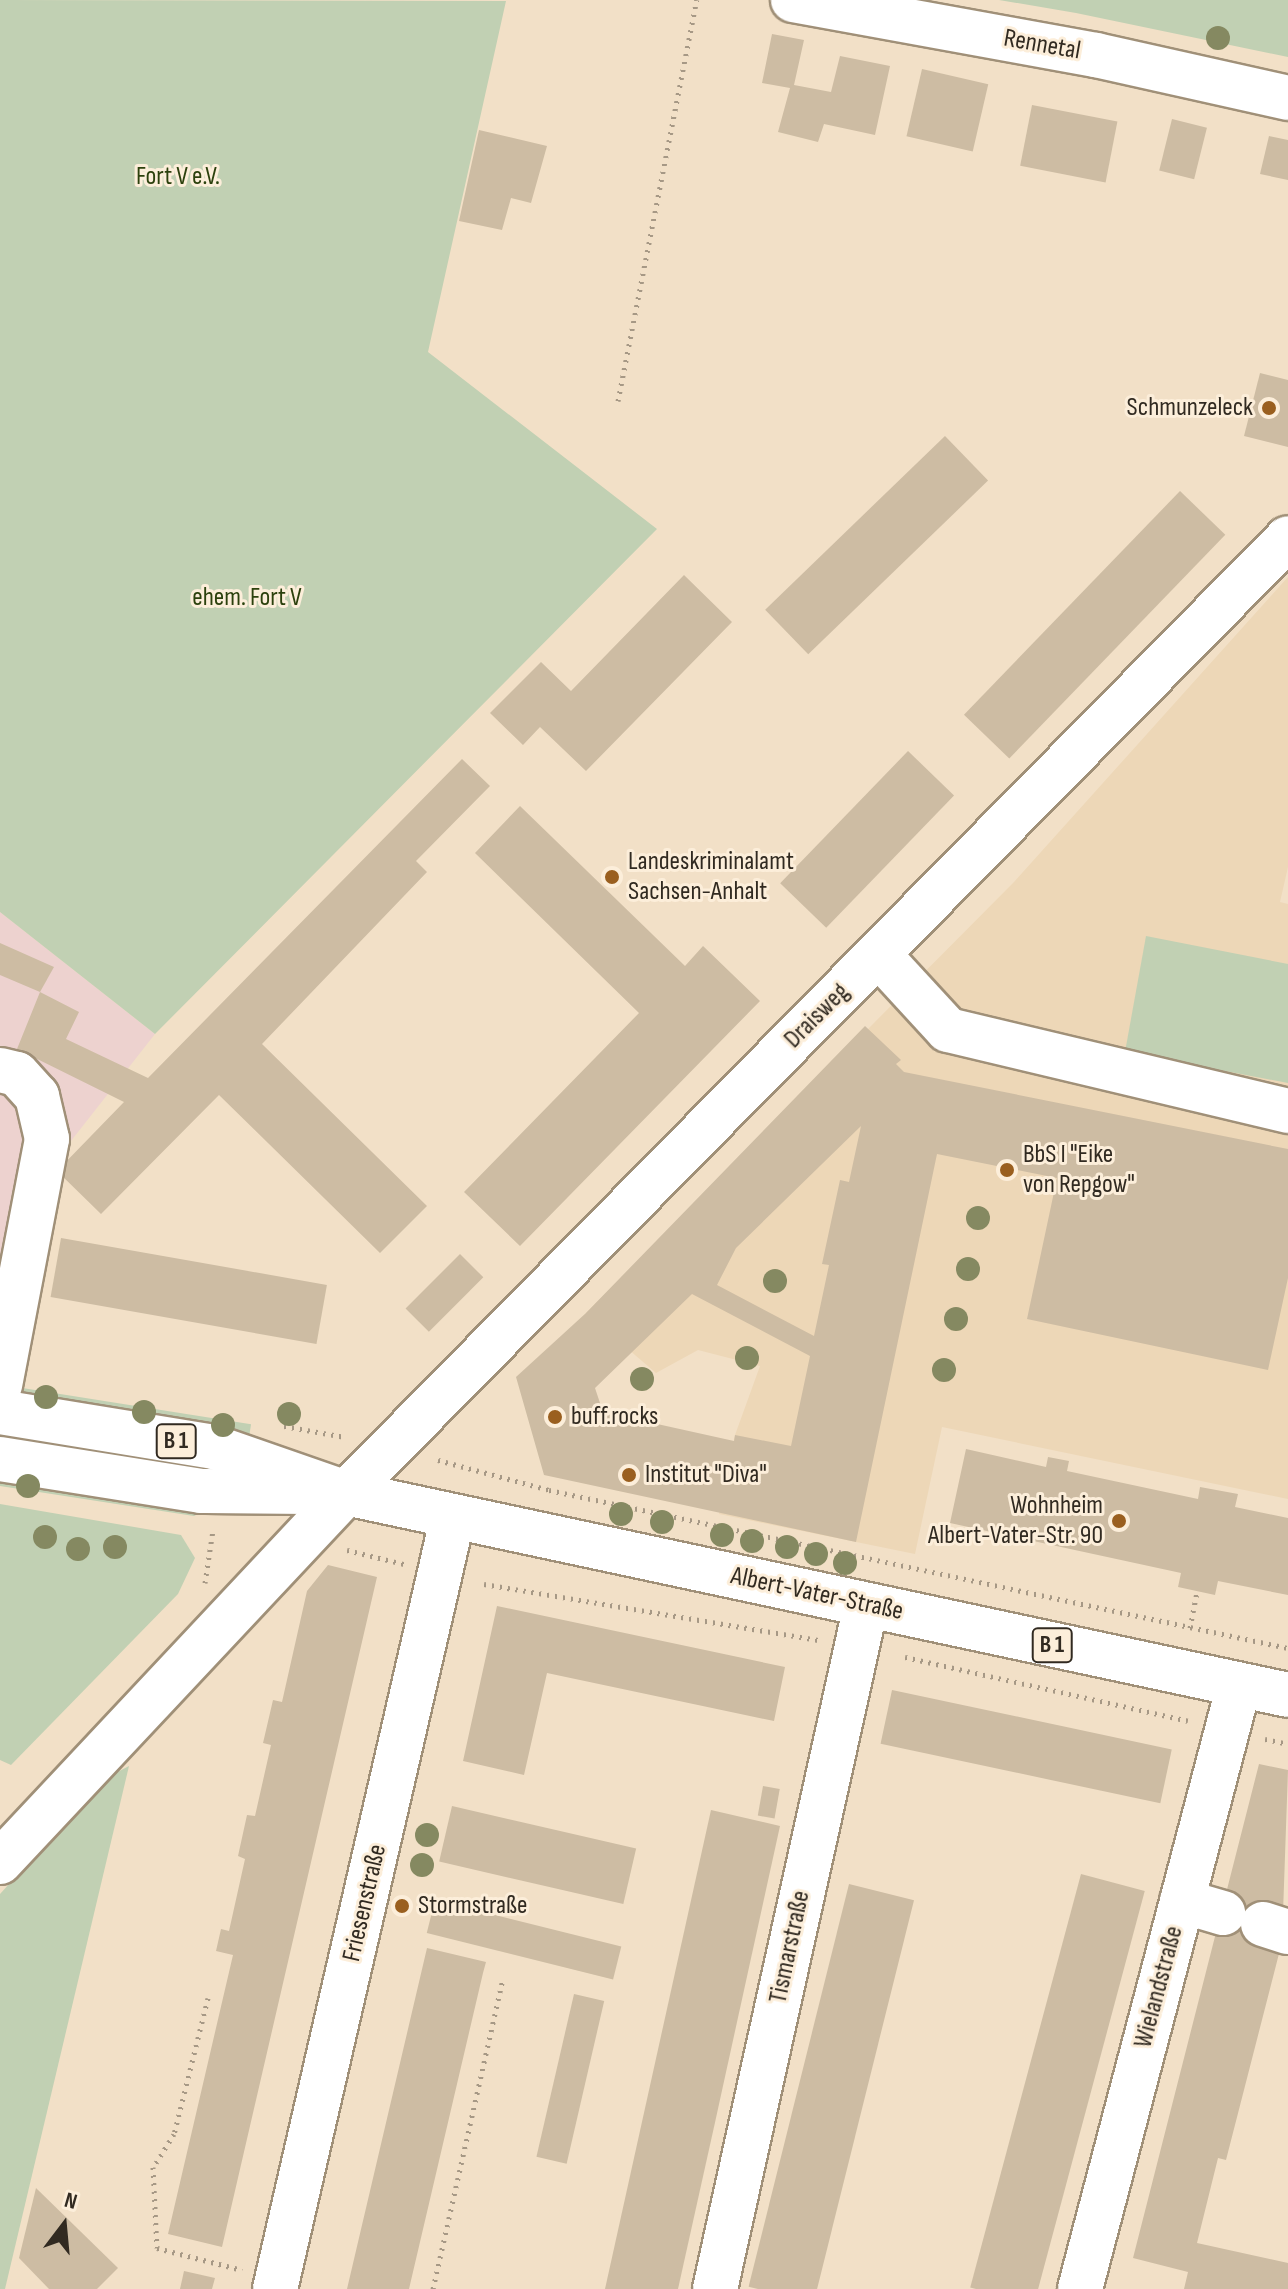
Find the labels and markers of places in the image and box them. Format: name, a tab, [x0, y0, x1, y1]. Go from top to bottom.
place label: Schmunzeleck	[1127, 392, 1253, 424]
marker: Schmunzeleck	[1260, 399, 1278, 417]
place label: Landeskriminalamt Sachsen-Anhalt	[628, 846, 794, 908]
marker: Landeskriminalamt Sachsen-Anhalt	[603, 868, 621, 886]
place label: BbS I "Eike von Repgow"	[1023, 1139, 1135, 1200]
marker: BbS I "Eike von Repgow"	[998, 1161, 1016, 1179]
place label: buff.rocks	[571, 1401, 658, 1433]
marker: buff.rocks	[546, 1408, 564, 1426]
place label: Institut "Diva"	[645, 1459, 767, 1491]
marker: Institut "Diva"	[620, 1466, 638, 1484]
place label: Wohnheim Albert-Vater-Str. 90	[928, 1490, 1103, 1552]
marker: Wohnheim Albert-Vater-Str. 90	[1110, 1512, 1128, 1530]
place label: Stormstraße	[418, 1890, 527, 1922]
marker: Stormstraße	[393, 1897, 411, 1915]

